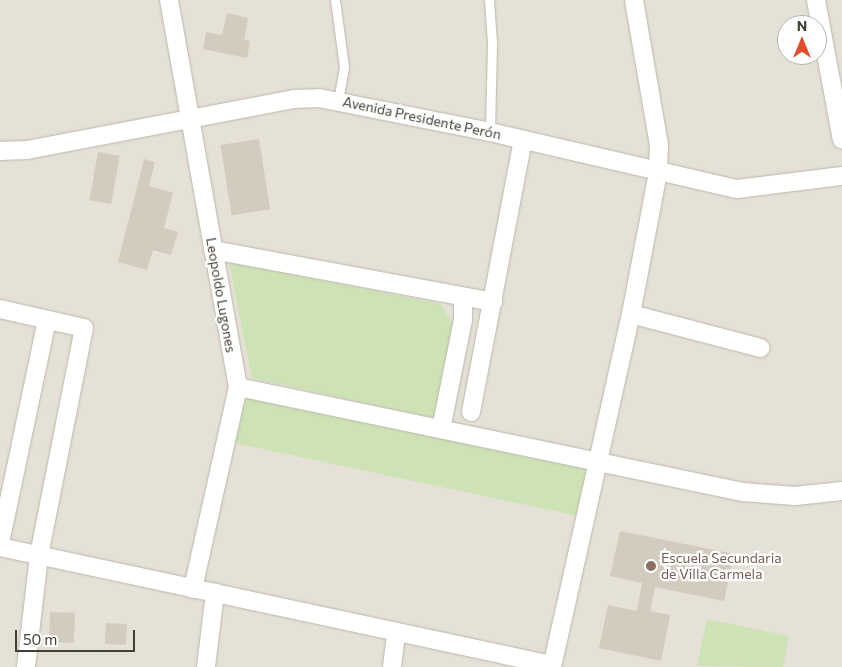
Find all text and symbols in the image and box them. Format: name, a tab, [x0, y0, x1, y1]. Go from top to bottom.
north arrow	[777, 15, 827, 65]
text: N	[797, 17, 807, 34]
street label: Avenida Presidente Perón	[341, 93, 503, 143]
street label: Leopoldo Lugones	[203, 236, 239, 354]
place label: Escuela Secundaria de Villa Carmela	[661, 550, 782, 582]
marker: Escuela Secundaria de Villa Carmela	[645, 560, 657, 572]
scale bar	[18, 620, 138, 652]
text: 50 m	[23, 630, 57, 648]

